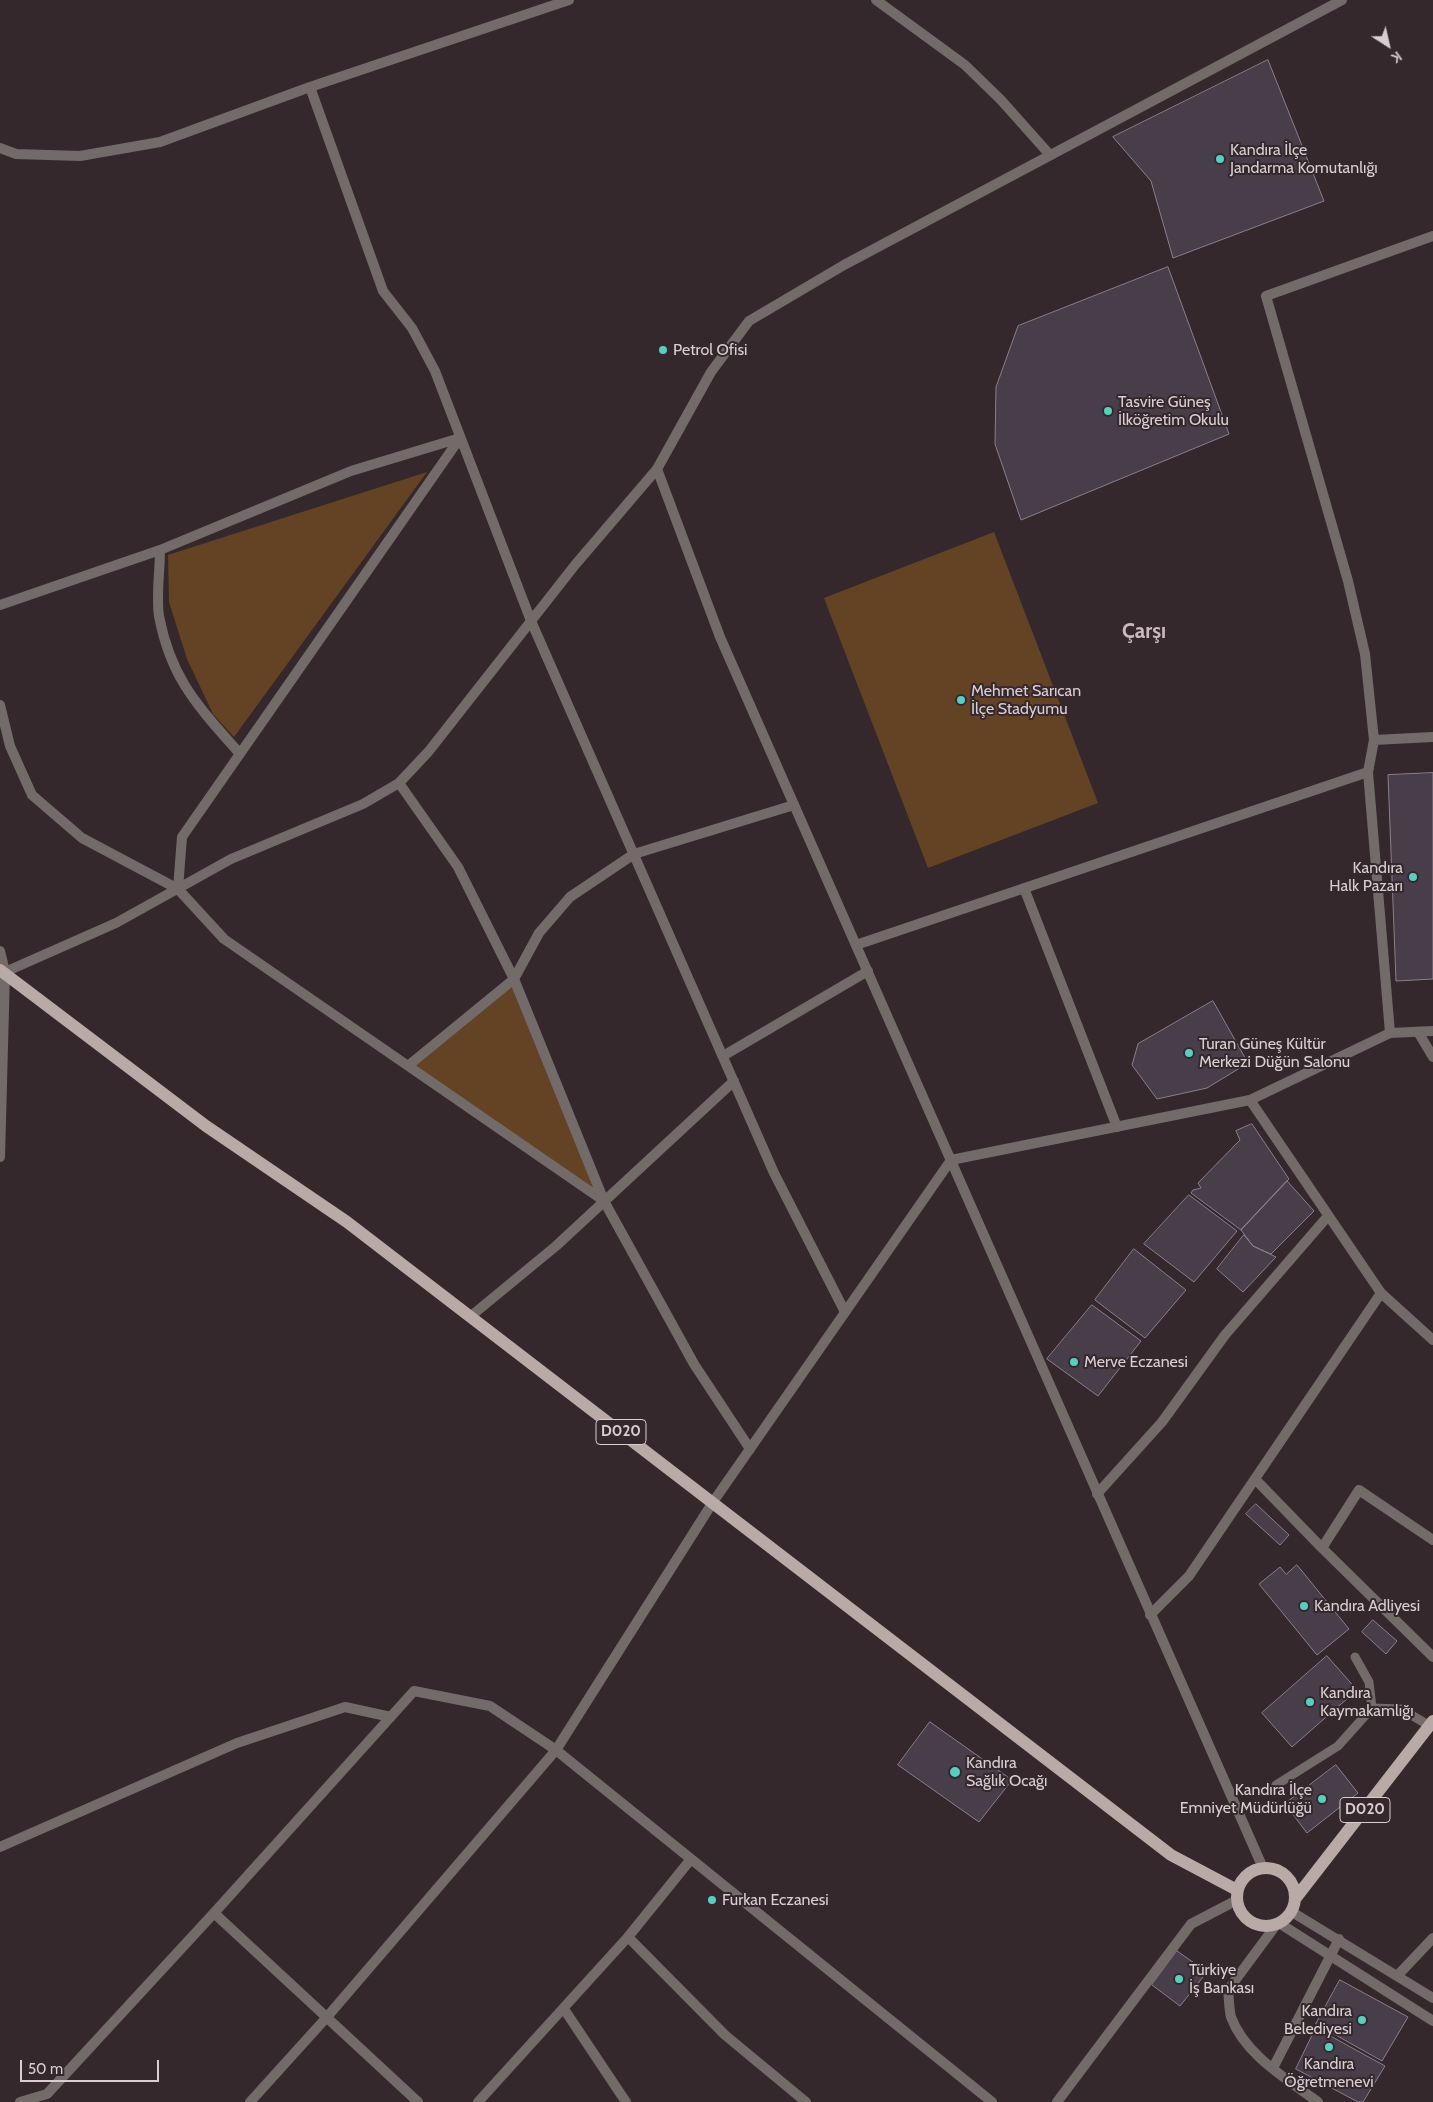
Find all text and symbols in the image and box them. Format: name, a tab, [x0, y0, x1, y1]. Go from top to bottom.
north arrow	[1363, 20, 1413, 70]
text: K	[1388, 47, 1405, 67]
place label: Kandıra İlçe Jandarma Komutanlığı	[1230, 140, 1378, 178]
marker: Kandıra İlçe Jandarma Komutanlığı	[1214, 153, 1226, 165]
place label: Petrol Ofisi	[673, 340, 747, 360]
marker: Petrol Ofisi	[657, 344, 669, 356]
place label: Tasvire Güneş İlköğretim Okulu	[1118, 392, 1229, 430]
marker: Tasvire Güneş İlköğretim Okulu	[1102, 405, 1114, 417]
district label: Çarşı	[1122, 619, 1166, 645]
place label: Mehmet Sarıcan İlçe Stadyumu	[971, 681, 1081, 719]
marker: Mehmet Sarıcan İlçe Stadyumu	[955, 694, 967, 706]
place label: Kandıra Halk Pazarı	[1329, 858, 1403, 896]
marker: Kandıra Halk Pazarı	[1407, 871, 1419, 883]
place label: Turan Güneş Kültür Merkezi Düğün Salonu	[1199, 1034, 1350, 1072]
marker: Turan Güneş Kültür Merkezi Düğün Salonu	[1183, 1047, 1195, 1059]
place label: Merve Eczanesi	[1084, 1352, 1188, 1372]
marker: Merve Eczanesi	[1068, 1356, 1080, 1368]
road number: D020	[596, 1420, 646, 1444]
place label: Kandıra Adliyesi	[1314, 1596, 1420, 1616]
marker: Kandıra Adliyesi	[1298, 1600, 1310, 1612]
place label: Kandıra Kaymakamlığı	[1320, 1683, 1414, 1721]
marker: Kandıra Kaymakamlığı	[1304, 1696, 1316, 1708]
place label: Kandıra Sağlık Ocağı	[966, 1753, 1047, 1791]
marker: Kandıra Sağlık Ocağı	[948, 1765, 962, 1779]
place label: Kandıra İlçe Emniyet Müdürlüğü	[1180, 1780, 1312, 1818]
marker: Kandıra İlçe Emniyet Müdürlüğü	[1316, 1793, 1328, 1805]
road number: D020	[1340, 1798, 1390, 1822]
place label: Furkan Eczanesi	[722, 1890, 829, 1910]
marker: Furkan Eczanesi	[706, 1894, 718, 1906]
place label: Türkiye İş Bankası	[1189, 1960, 1254, 1998]
marker: Türkiye İş Bankası	[1173, 1973, 1185, 1985]
place label: Kandıra Belediyesi	[1284, 2001, 1352, 2039]
marker: Kandıra Belediyesi	[1356, 2014, 1368, 2026]
marker: Kandıra Öğretmenevi	[1323, 2041, 1335, 2053]
scale bar	[22, 2050, 161, 2082]
place label: Kandıra Öğretmenevi	[1284, 2054, 1374, 2092]
text: 50 m	[28, 2060, 63, 2078]

